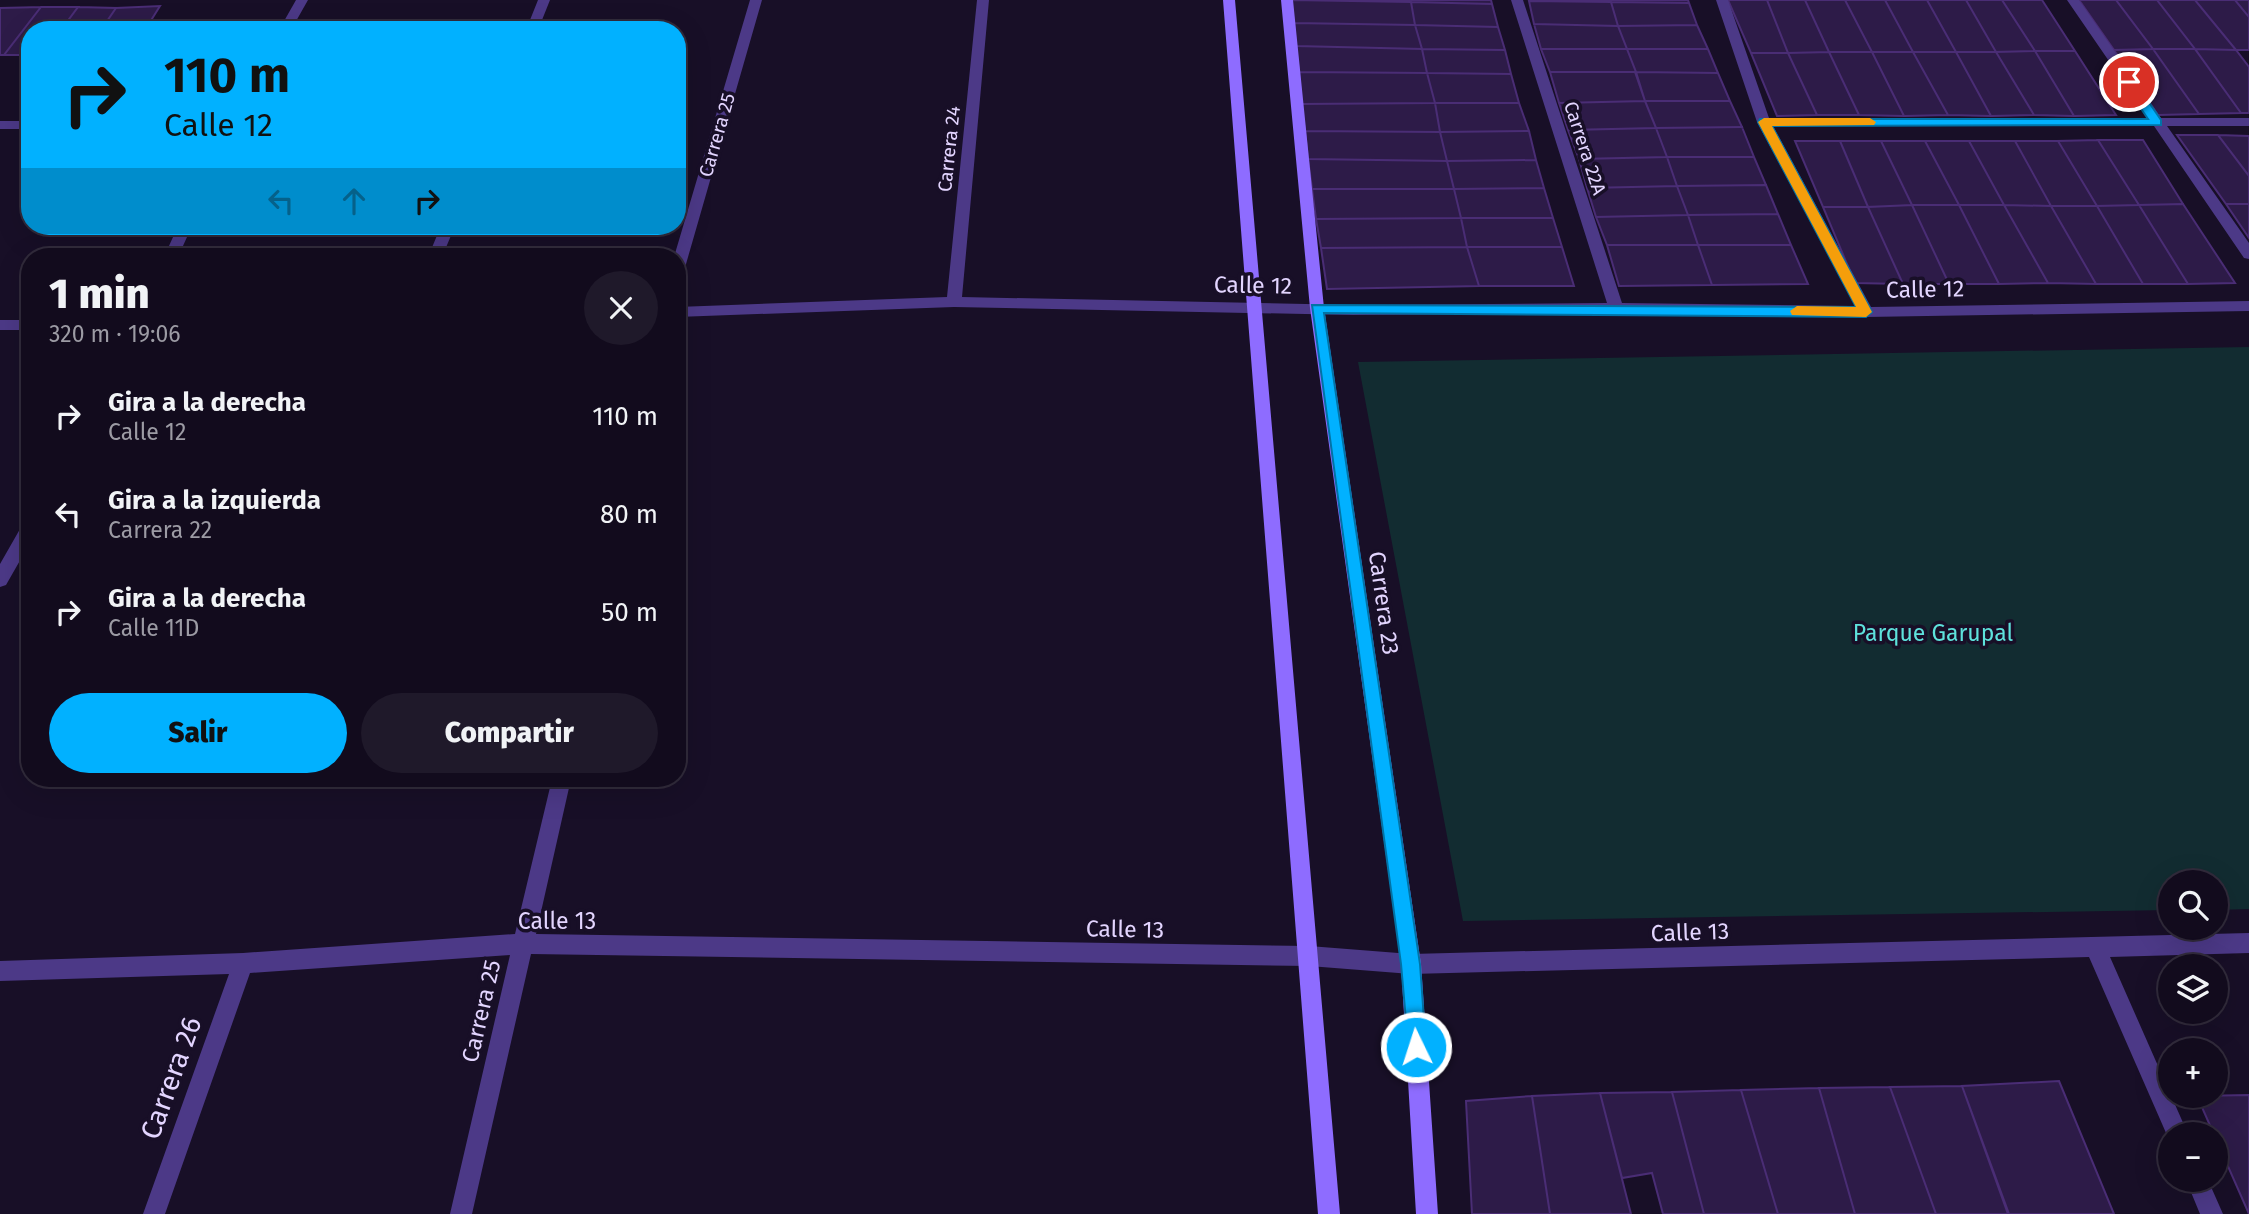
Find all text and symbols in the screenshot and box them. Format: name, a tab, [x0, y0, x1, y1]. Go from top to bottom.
text: 110 m	[164, 46, 290, 105]
icon: right	[49, 49, 140, 140]
pin	[2099, 52, 2159, 112]
icon: arrive	[2110, 63, 2148, 101]
street label: Carrera 25	[694, 90, 740, 180]
street label: Carrera 22A	[1559, 98, 1611, 198]
street label: Carrera 24	[933, 105, 965, 193]
text: Calle 12	[164, 106, 273, 144]
icon: left	[262, 182, 300, 220]
icon: ahead	[335, 182, 373, 220]
icon: right	[408, 182, 446, 220]
text: 1 min	[49, 269, 150, 319]
street label: Calle 12	[1214, 270, 1292, 300]
button: close	[584, 271, 658, 345]
street label: Calle 12	[1886, 274, 1964, 304]
text: 320 m · 19:06	[49, 320, 181, 348]
text: Gira a la derecha	[108, 387, 306, 418]
icon: right	[49, 397, 87, 435]
text: 110 m	[592, 401, 658, 432]
text: Calle 12	[108, 418, 186, 446]
text: Gira a la izquierda	[108, 485, 321, 516]
icon: left	[49, 495, 87, 533]
text: 80 m	[600, 499, 658, 530]
text: Carrera 22	[108, 516, 212, 544]
street label: Carrera 23	[1363, 549, 1405, 657]
text: Gira a la derecha	[108, 583, 306, 614]
icon: right	[49, 593, 87, 631]
text: 50 m	[601, 597, 658, 628]
text: Calle 11D	[108, 614, 199, 642]
park label: Parque Garupal	[1853, 619, 2013, 647]
button: Salir	[49, 693, 347, 773]
button: Compartir	[361, 693, 658, 773]
map controls	[2158, 870, 2228, 1192]
button: search	[2158, 870, 2228, 940]
street label: Calle 13	[518, 907, 596, 935]
street label: Calle 13	[1086, 914, 1164, 944]
street label: Calle 13	[1650, 917, 1730, 947]
button: layers	[2158, 954, 2228, 1024]
street label: Carrera 25	[456, 957, 506, 1065]
position arrow	[1379, 1010, 1453, 1084]
street label: Carrera 26	[134, 1012, 208, 1144]
button: +	[2158, 1038, 2228, 1108]
button: −	[2158, 1122, 2228, 1192]

